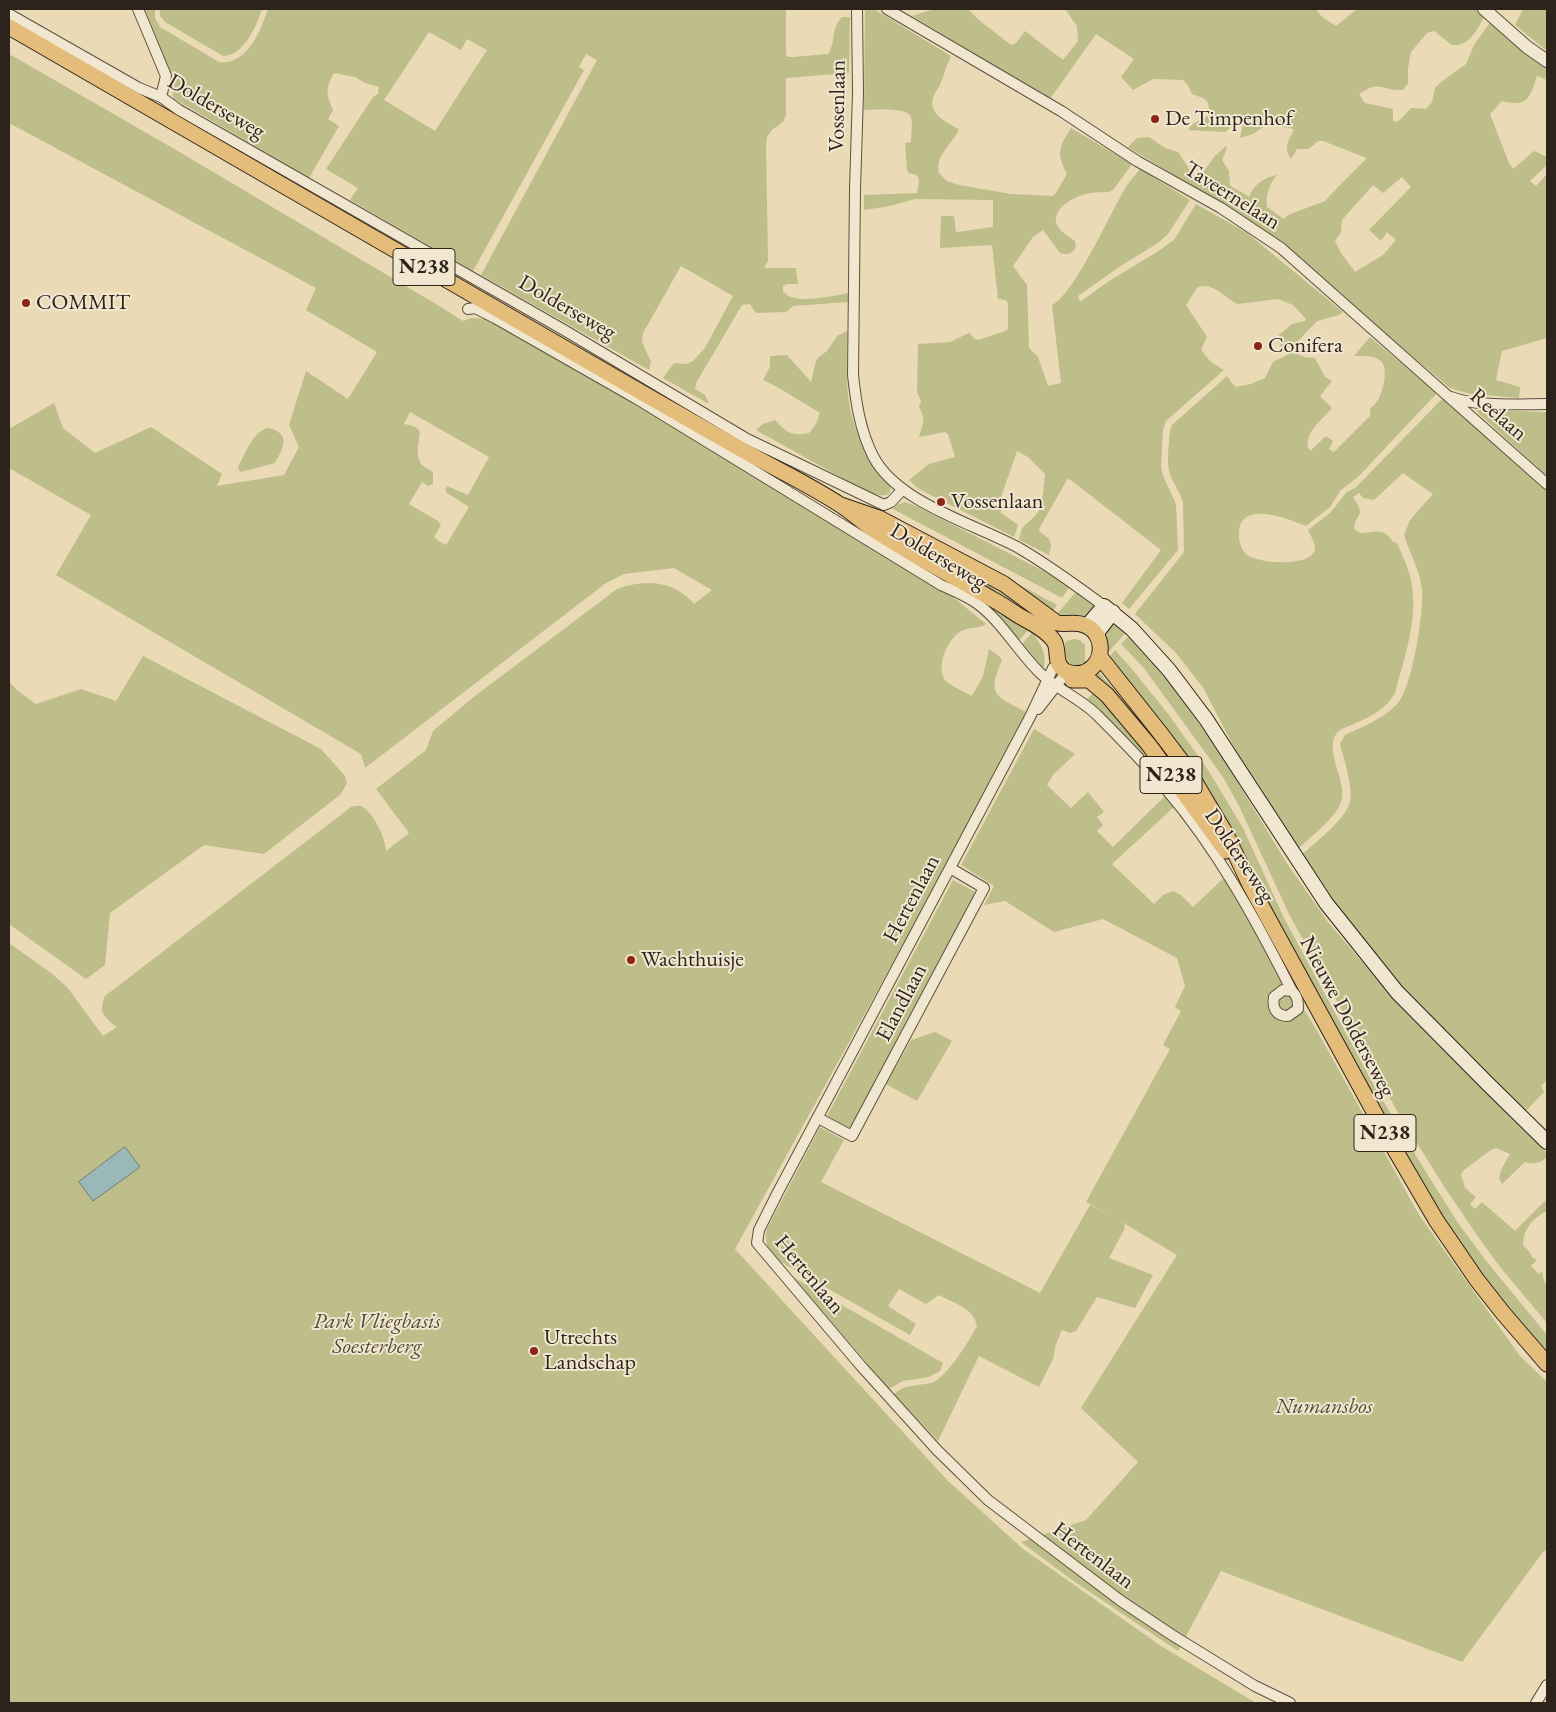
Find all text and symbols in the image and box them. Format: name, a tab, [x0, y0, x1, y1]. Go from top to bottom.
street label: Vossenlaan	[824, 60, 852, 152]
street label: Dolderseweg	[163, 69, 269, 145]
place label: De Timpenhof	[1165, 106, 1293, 132]
marker: De Timpenhof	[1149, 113, 1161, 125]
street label: Taveernelaan	[1179, 156, 1285, 236]
road number: N238	[393, 248, 455, 286]
street label: Dolderseweg	[514, 270, 620, 346]
place label: COMMIT	[36, 290, 130, 316]
marker: COMMIT	[20, 297, 32, 309]
place label: Conifera	[1268, 333, 1343, 359]
marker: Conifera	[1252, 340, 1264, 352]
street label: Reelaan	[1464, 383, 1532, 447]
place label: Vossenlaan	[951, 489, 1043, 515]
marker: Vossenlaan	[935, 496, 947, 508]
street label: Dolderseweg	[885, 518, 991, 596]
road number: N238	[1140, 756, 1202, 794]
street label: Dolderseweg	[1198, 804, 1280, 908]
street label: Hertenlaan	[878, 851, 946, 947]
street label: Nieuwe Dolderseweg	[1293, 932, 1401, 1102]
place label: Wachthuisje	[641, 947, 744, 973]
marker: Wachthuisje	[625, 954, 637, 966]
street label: Elandlaan	[871, 960, 933, 1046]
road number: N238	[1354, 1114, 1416, 1152]
street label: Hertenlaan	[768, 1230, 850, 1320]
park label: Park Vliegbasis Soesterberg	[313, 1309, 441, 1360]
place label: Utrechts Landschap	[544, 1325, 636, 1376]
marker: Utrechts Landschap	[528, 1345, 540, 1357]
park label: Numansbos	[1275, 1394, 1373, 1420]
street label: Hertenlaan	[1047, 1517, 1139, 1595]

